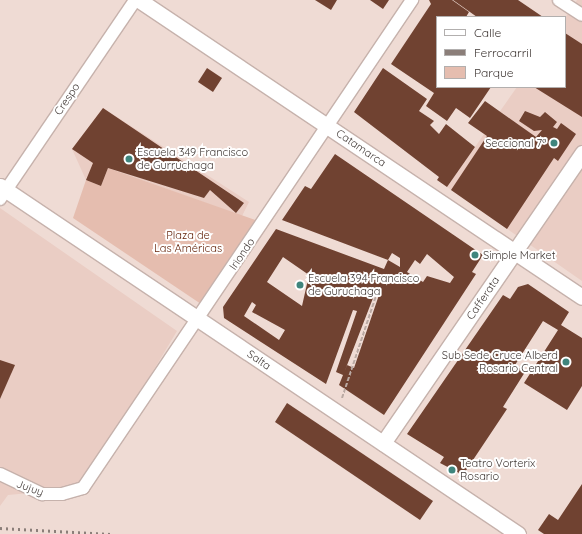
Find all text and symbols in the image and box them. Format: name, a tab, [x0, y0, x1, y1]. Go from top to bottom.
legend	[436, 16, 566, 88]
text: Calle	[474, 25, 501, 40]
text: Ferrocarril	[474, 45, 532, 60]
text: Parque	[474, 65, 514, 80]
street label: Crespo	[52, 80, 82, 118]
street label: Catamarca	[334, 127, 388, 169]
place label: Seccional 7ª	[485, 136, 546, 150]
marker: Seccional 7ª	[549, 138, 559, 148]
place label: Escuela 349 Francisco de Gurruchaga	[137, 146, 248, 172]
marker: Escuela 349 Francisco de Gurruchaga	[124, 154, 134, 164]
park label: Plaza de Las Américas	[154, 229, 222, 255]
street label: Iriondo	[227, 236, 257, 272]
place label: Simple Market	[483, 248, 555, 262]
marker: Simple Market	[470, 250, 480, 260]
place label: Escuela 394 Francisco de Guruchaga	[308, 272, 419, 298]
street label: Cafferata	[464, 274, 502, 322]
marker: Escuela 394 Francisco de Guruchaga	[295, 280, 305, 290]
street label: Salta	[245, 347, 273, 373]
place label: Sub Sede Cruce Alberd Rosario Central	[442, 349, 558, 375]
marker: Sub Sede Cruce Alberd Rosario Central	[561, 357, 571, 367]
place label: Teatro Vorterix Rosario	[460, 457, 535, 483]
marker: Teatro Vorterix Rosario	[447, 465, 457, 475]
street label: Jujuy	[15, 477, 45, 499]

